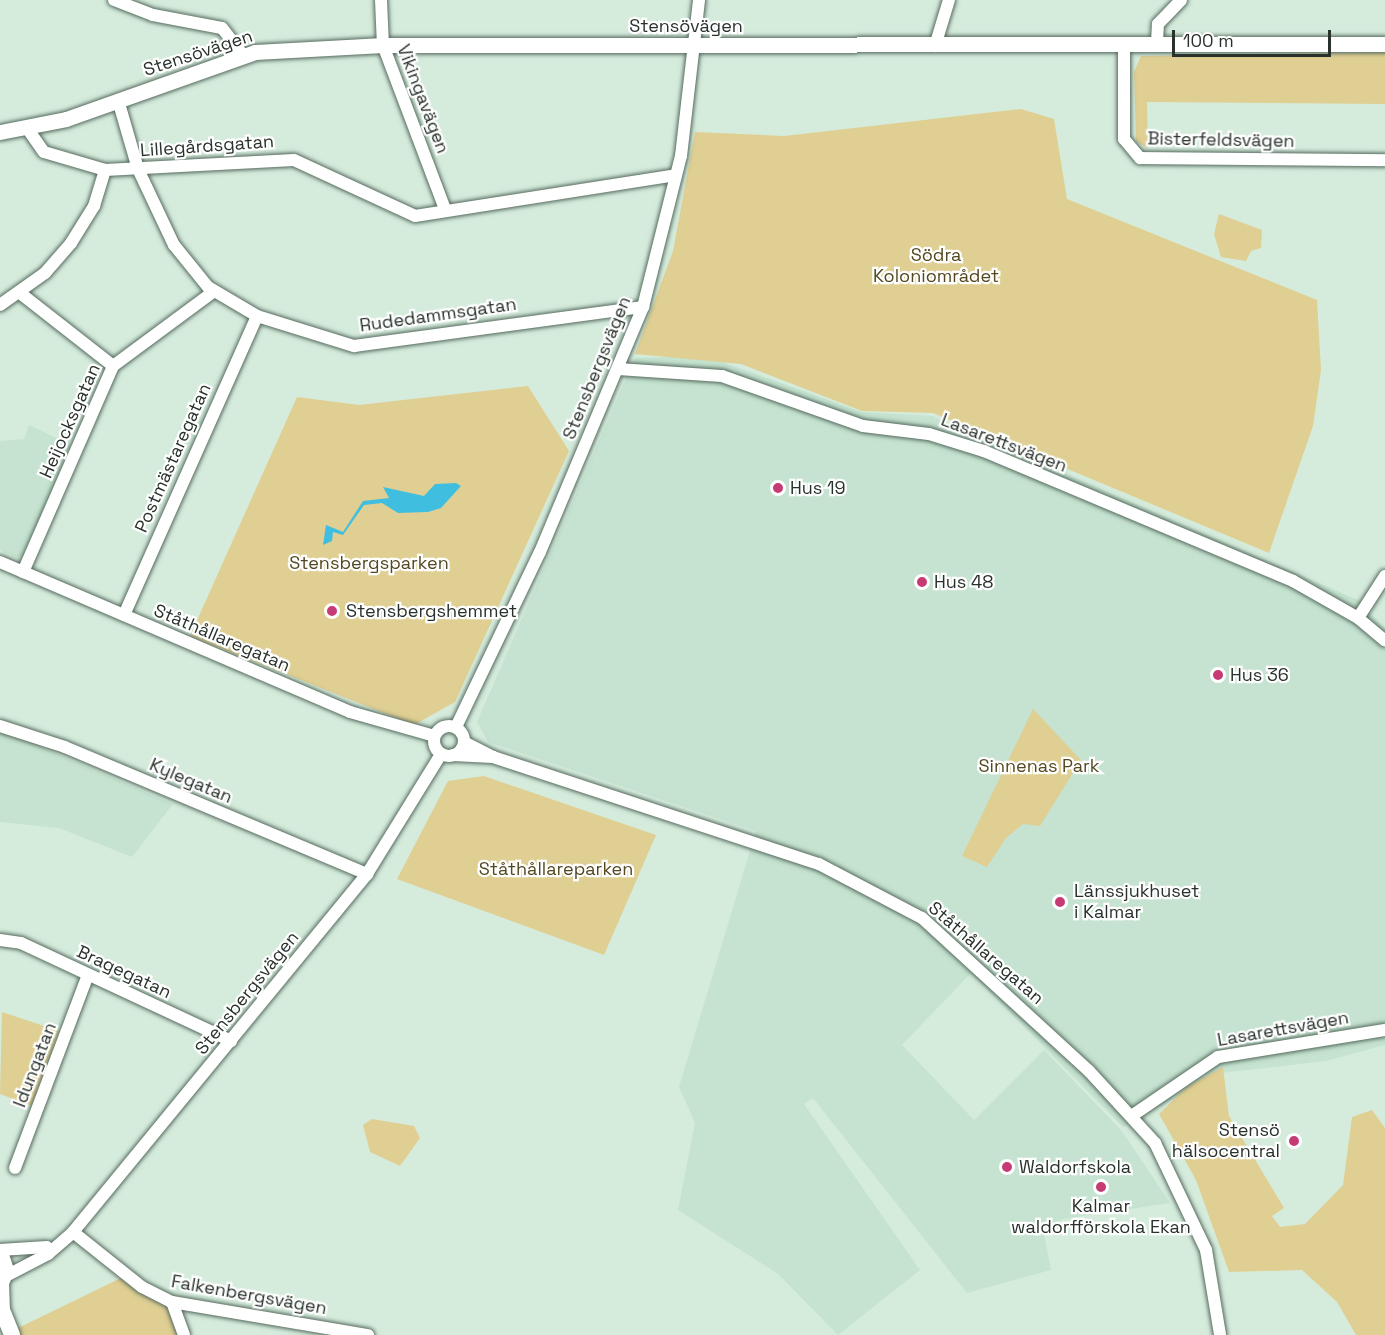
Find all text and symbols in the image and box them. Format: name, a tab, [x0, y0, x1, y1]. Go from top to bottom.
street label: Stensövägen	[629, 15, 743, 37]
scale bar	[1175, 18, 1334, 56]
street label: Stensövägen	[141, 25, 255, 81]
text: 100 m	[1183, 29, 1234, 52]
street label: Vikingavägen	[392, 42, 454, 156]
street label: Bisterfeldsvägen	[1147, 128, 1295, 152]
street label: Lillegårdsgatan	[139, 131, 275, 161]
park label: Södra Koloniområdet	[873, 245, 999, 288]
street label: Rudedammsgatan	[358, 293, 518, 337]
street label: Stensbergsvägen	[558, 293, 636, 443]
street label: Heijocksgatan	[35, 360, 105, 482]
street label: Postmästaregatan	[130, 380, 216, 536]
street label: Lasarettsvägen	[938, 409, 1070, 477]
place label: Hus 19	[790, 477, 845, 499]
marker: Hus 19	[771, 481, 785, 495]
park label: Stensbergsparken	[289, 552, 449, 574]
place label: Hus 48	[934, 571, 993, 593]
marker: Hus 48	[915, 575, 929, 589]
street label: Ståthållaregatan	[151, 600, 293, 676]
place label: Stensbergshemmet	[346, 600, 517, 622]
marker: Stensbergshemmet	[323, 602, 341, 620]
place label: Hus 36	[1230, 664, 1289, 686]
marker: Hus 36	[1211, 668, 1225, 682]
street label: Kylegatan	[146, 754, 236, 808]
park label: Sinnenas Park	[978, 755, 1100, 777]
park label: Ståthållareparken	[479, 858, 633, 880]
place label: Länssjukhuset i Kalmar	[1074, 881, 1199, 924]
marker: Länssjukhuset i Kalmar	[1051, 893, 1069, 911]
street label: Ståthållaregatan	[924, 897, 1048, 1009]
street label: Stensbergsvägen	[191, 927, 303, 1059]
street label: Bragegatan	[73, 941, 175, 1003]
street label: Lasarettsvägen	[1216, 1007, 1350, 1051]
street label: Idungatan	[9, 1020, 61, 1110]
place label: Stensö hälsocentral	[1172, 1120, 1280, 1162]
marker: Stensö hälsocentral	[1285, 1132, 1303, 1150]
place label: Waldorfskola	[1019, 1156, 1131, 1178]
marker: Waldorfskola	[1000, 1160, 1014, 1174]
marker: Kalmar waldorfförskola Ekan	[1094, 1180, 1108, 1194]
place label: Kalmar waldorfförskola Ekan	[1011, 1196, 1191, 1238]
street label: Falkenbergsvägen	[170, 1271, 328, 1319]

